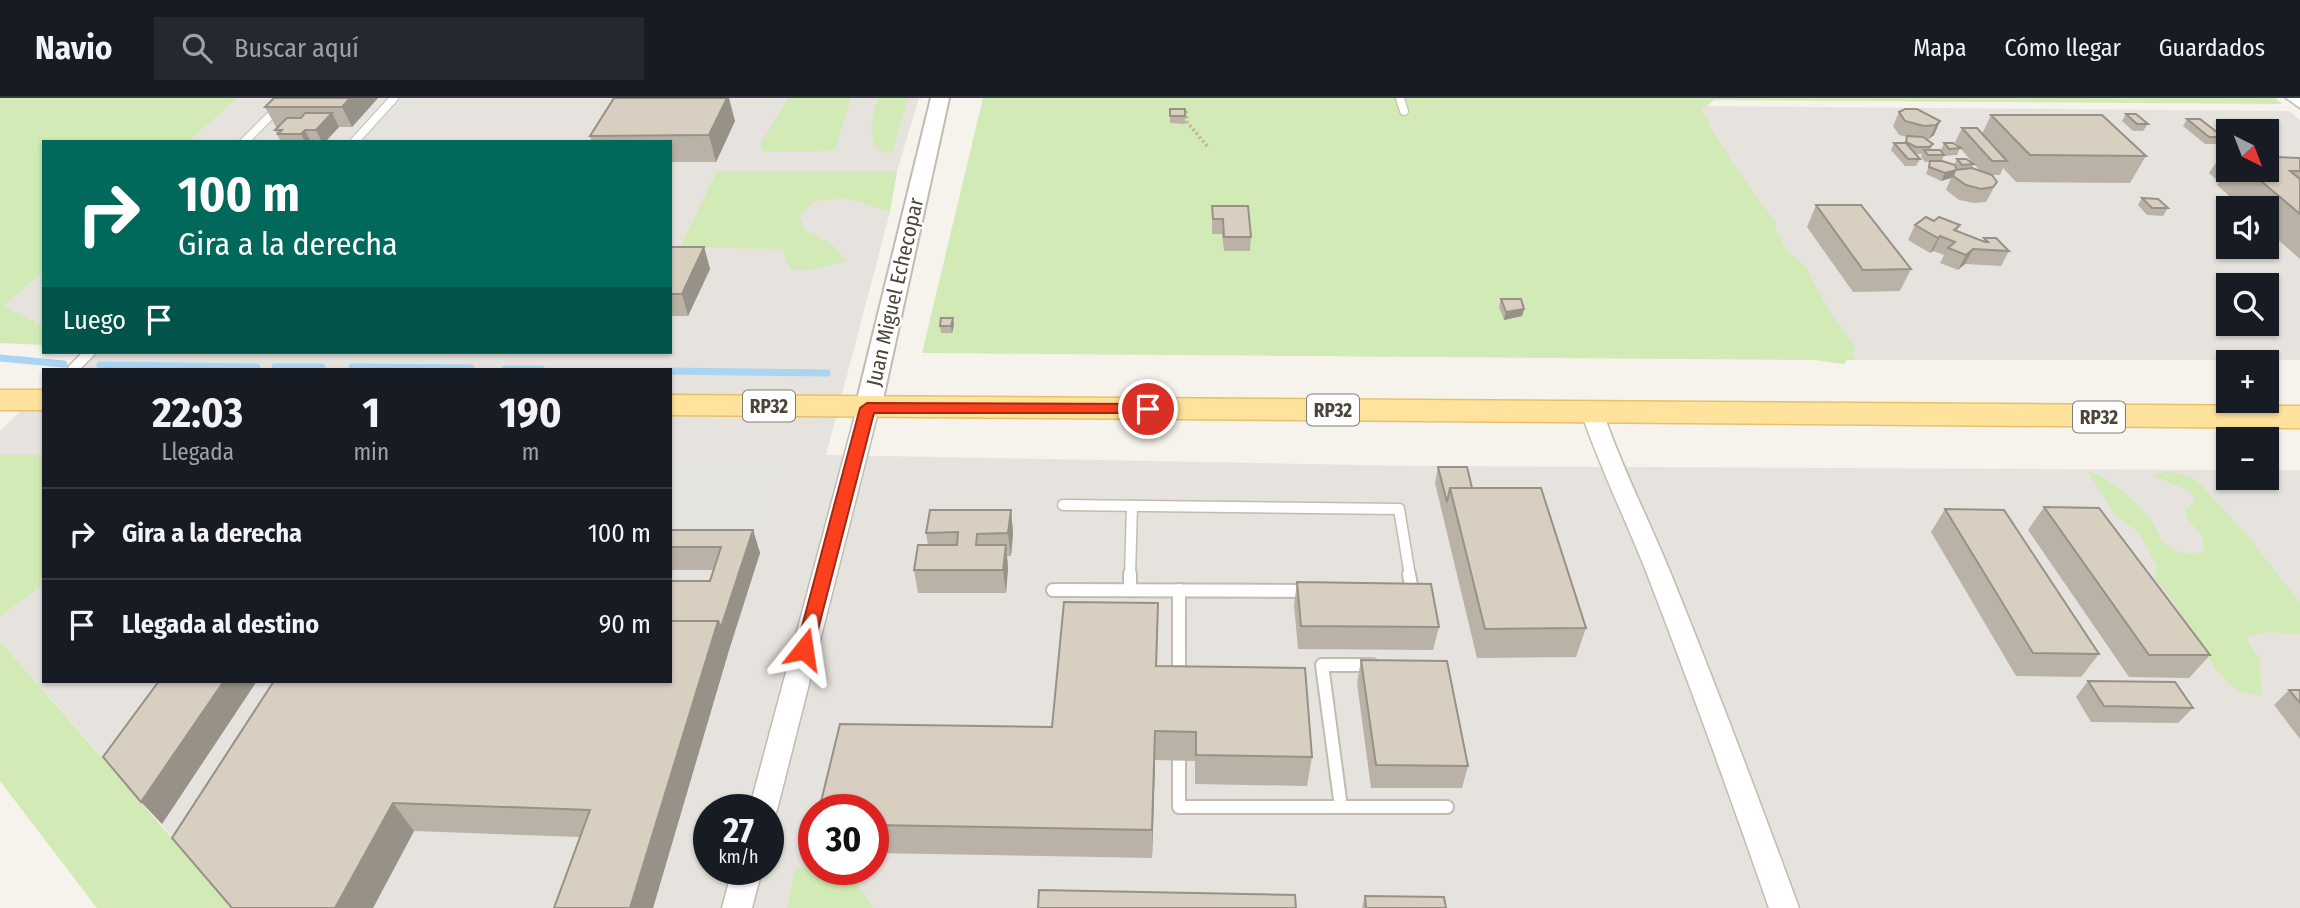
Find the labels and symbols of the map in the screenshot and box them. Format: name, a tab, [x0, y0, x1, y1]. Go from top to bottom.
north arrow	[2216, 119, 2278, 182]
street label: Juan Miguel Echecopar	[861, 194, 930, 389]
pin	[1118, 379, 1178, 439]
road number: RP32	[743, 390, 795, 422]
road number: RP32	[1307, 394, 1359, 426]
road number: RP32	[2073, 402, 2125, 432]
position arrow	[767, 612, 841, 686]
speed limit sign: 30	[798, 794, 889, 885]

